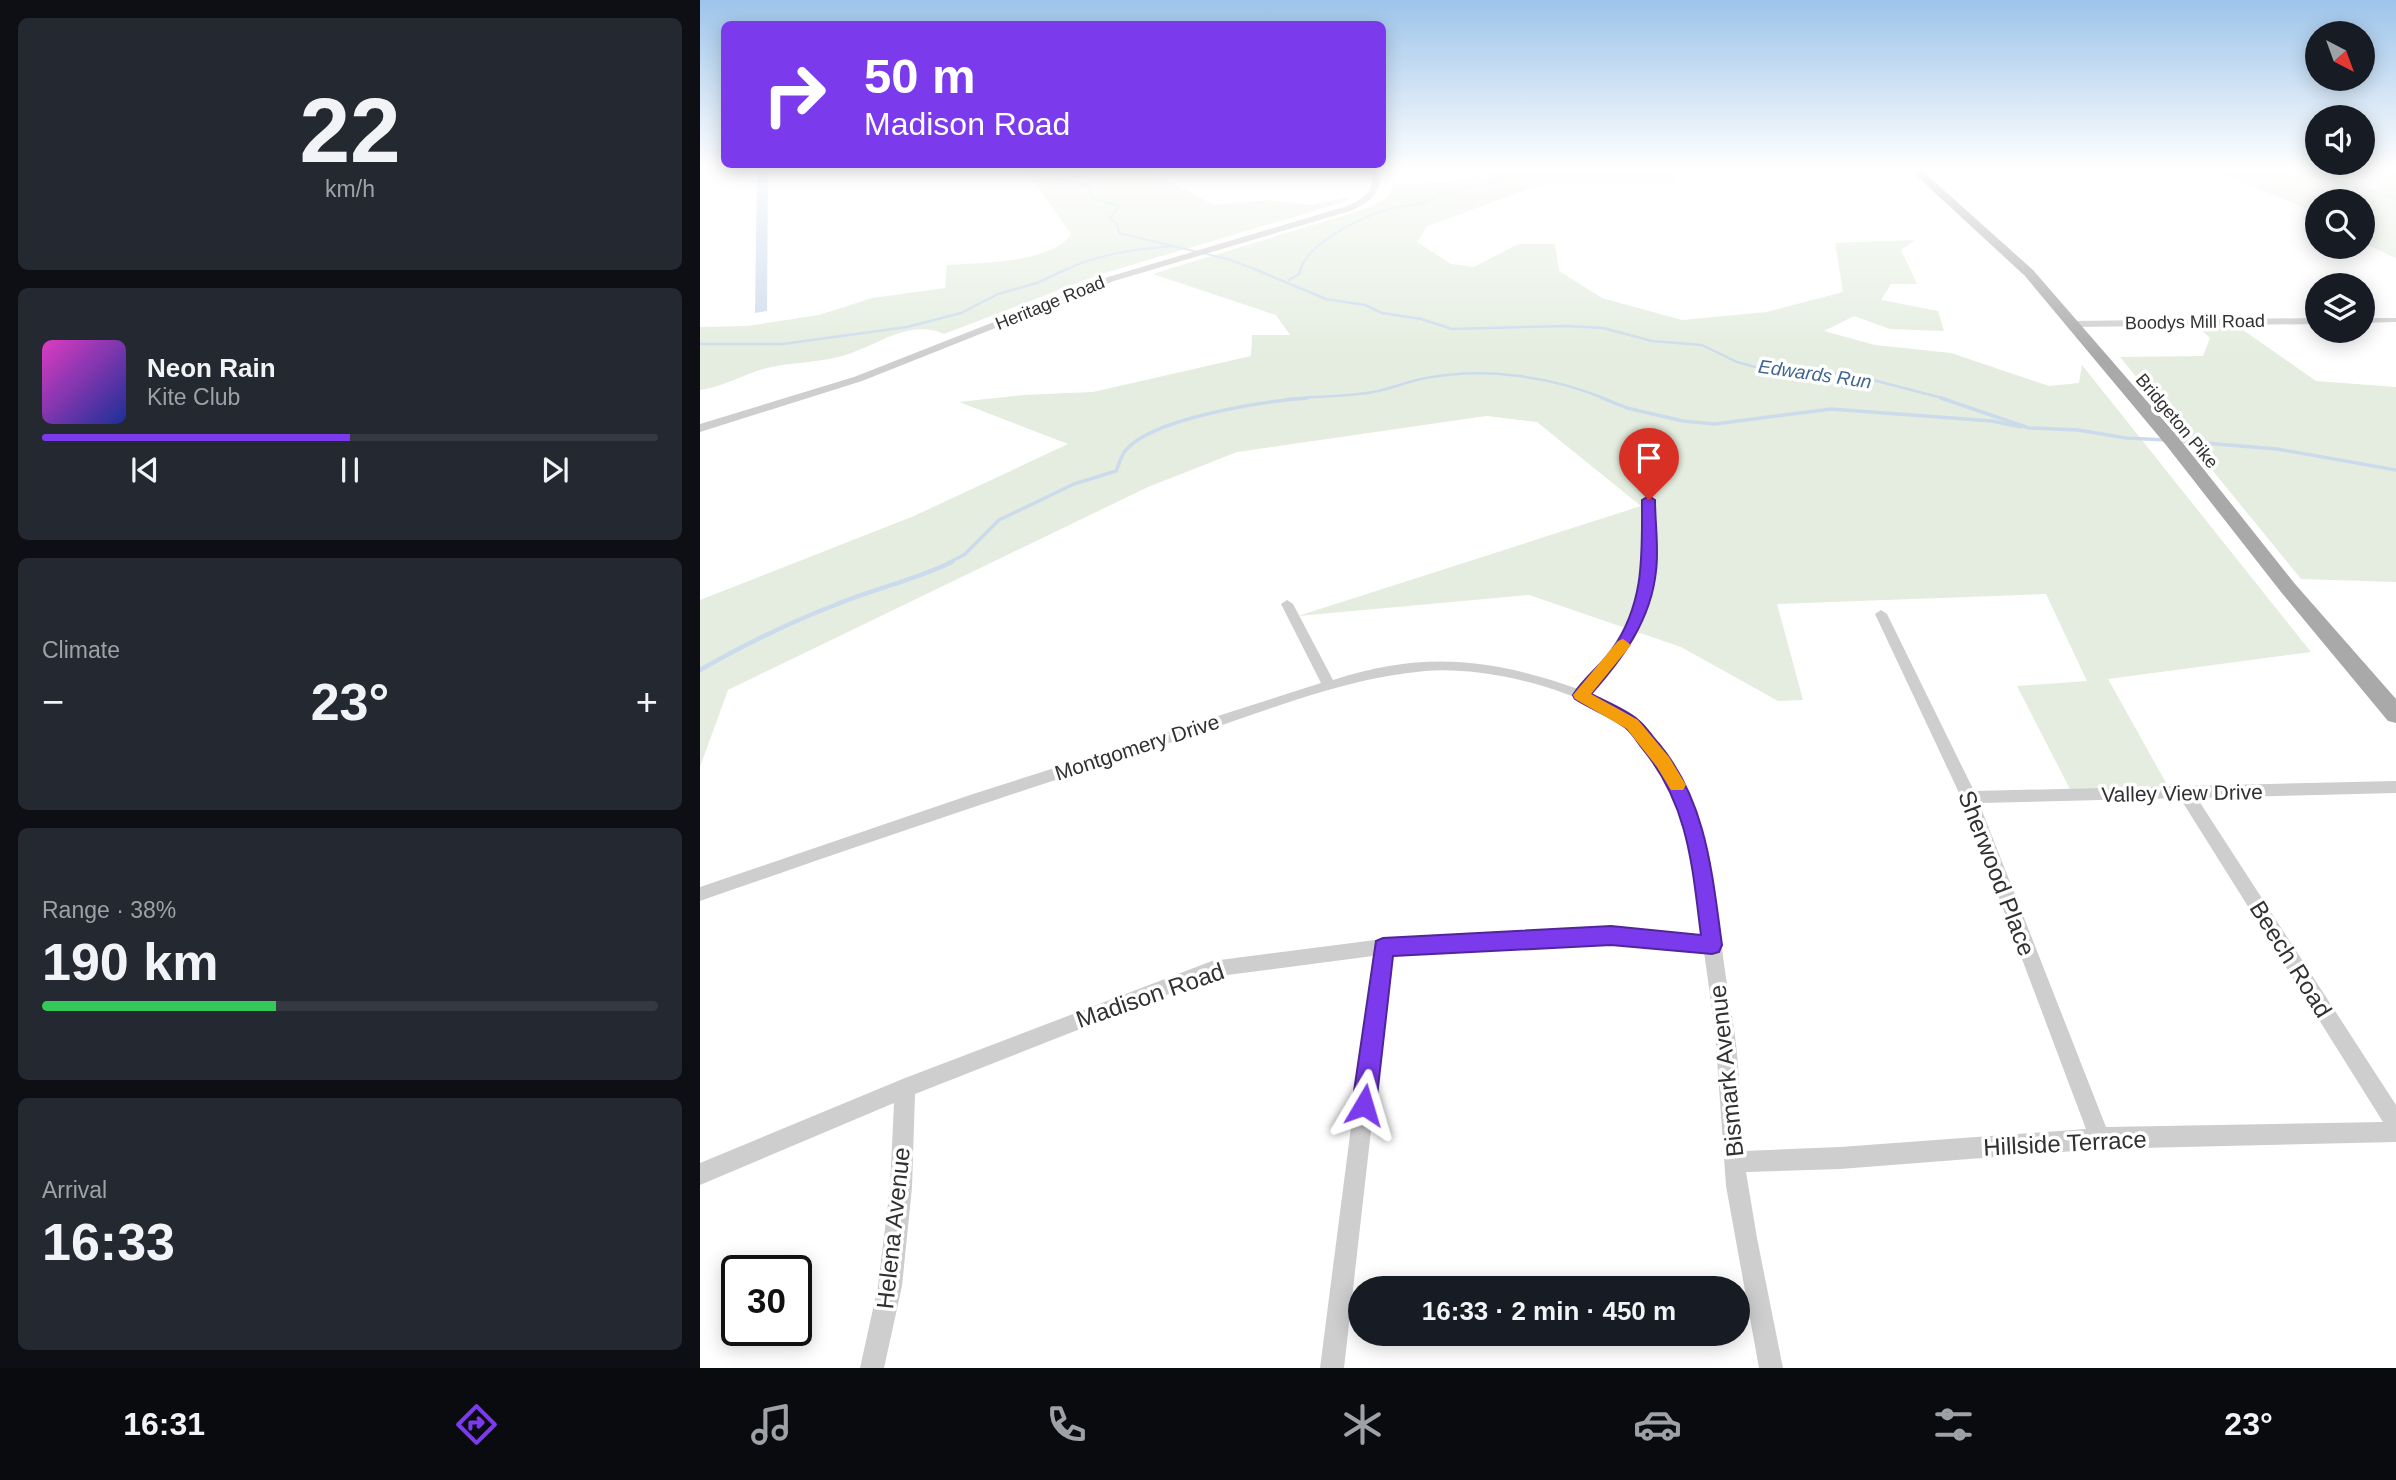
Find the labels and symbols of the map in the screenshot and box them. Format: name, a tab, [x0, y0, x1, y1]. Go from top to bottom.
north arrow	[2305, 21, 2375, 91]
street label: Heritage Road	[992, 272, 1108, 334]
street label: Boodys Mill Road	[2125, 311, 2265, 333]
water label: Edwards Run	[1757, 356, 1873, 392]
street label: Bridgeton Pike	[2132, 370, 2222, 472]
pin	[1619, 428, 1679, 500]
street label: Montgomery Drive	[1052, 710, 1222, 784]
street label: Valley View Drive	[2101, 780, 2263, 806]
street label: Sherwood Place	[1953, 787, 2041, 959]
street label: Beech Road	[2245, 896, 2337, 1022]
street label: Madison Road	[1072, 957, 1228, 1033]
street label: Bismark Avenue	[1704, 984, 1748, 1158]
position arrow	[1327, 1068, 1401, 1142]
street label: Hillside Terrace	[1983, 1125, 2147, 1161]
street label: Helena Avenue	[871, 1146, 915, 1310]
speed limit sign: 30	[721, 1255, 812, 1346]

